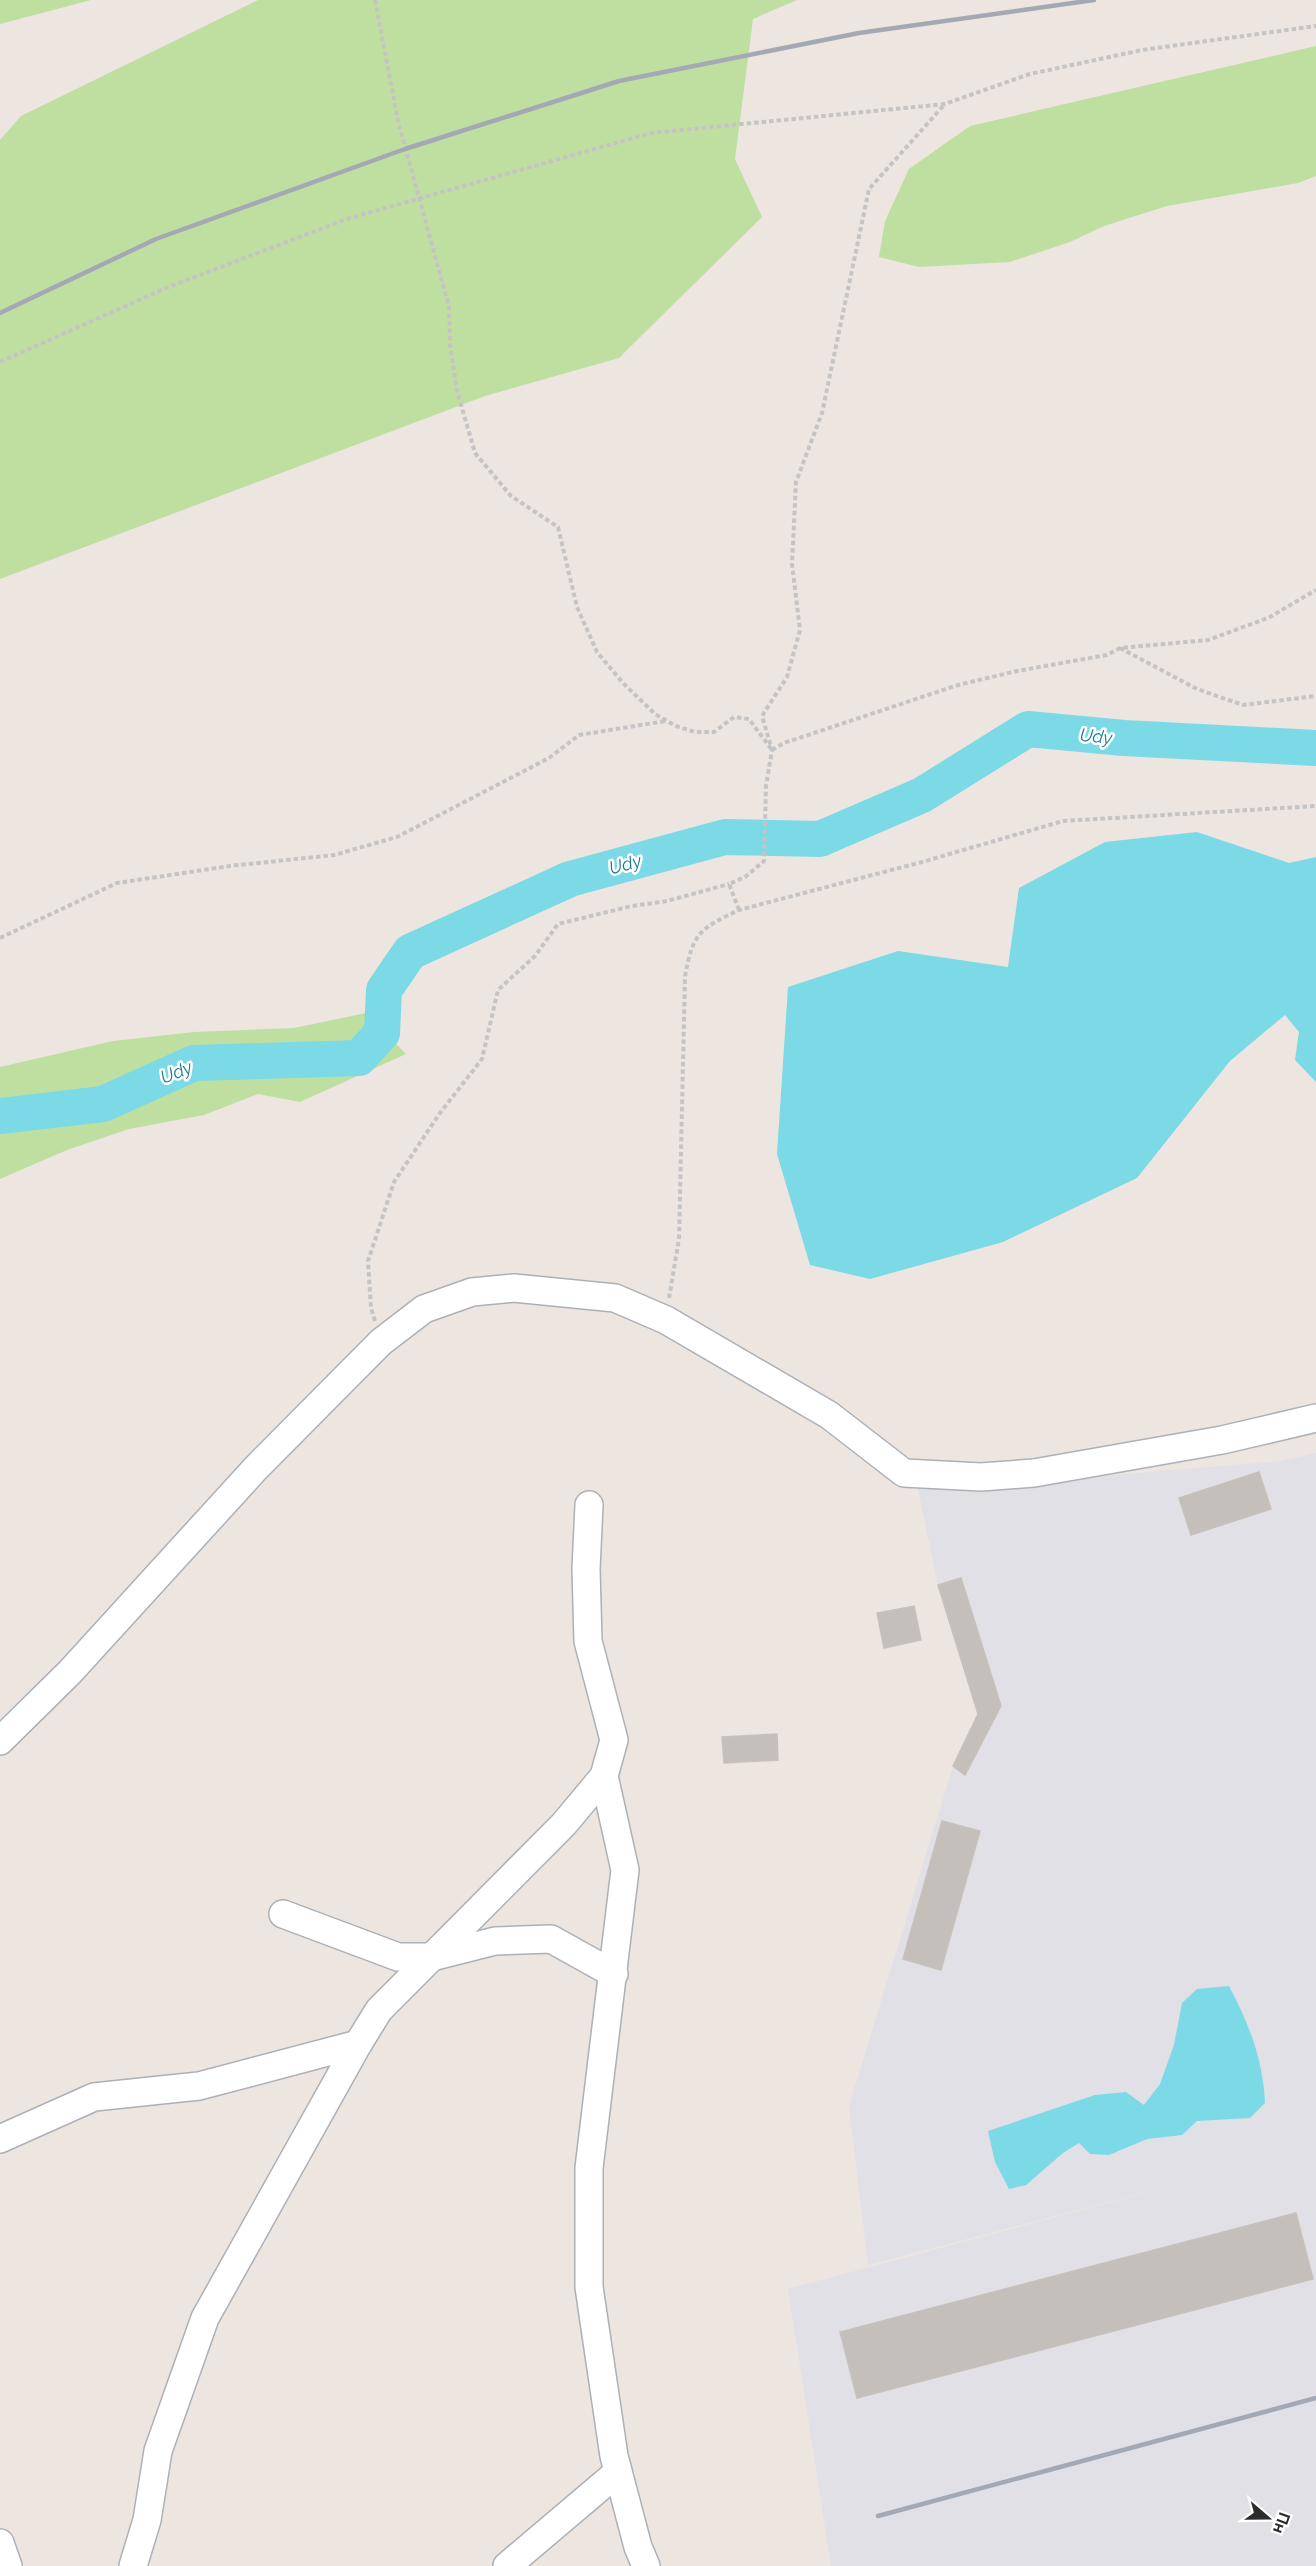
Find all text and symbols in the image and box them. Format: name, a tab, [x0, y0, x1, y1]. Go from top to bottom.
water label: Udy	[1079, 724, 1114, 748]
water label: Udy	[607, 849, 645, 878]
water label: Udy	[157, 1056, 196, 1088]
north arrow	[1238, 2488, 1298, 2548]
text: Пн	[1269, 2510, 1294, 2536]

